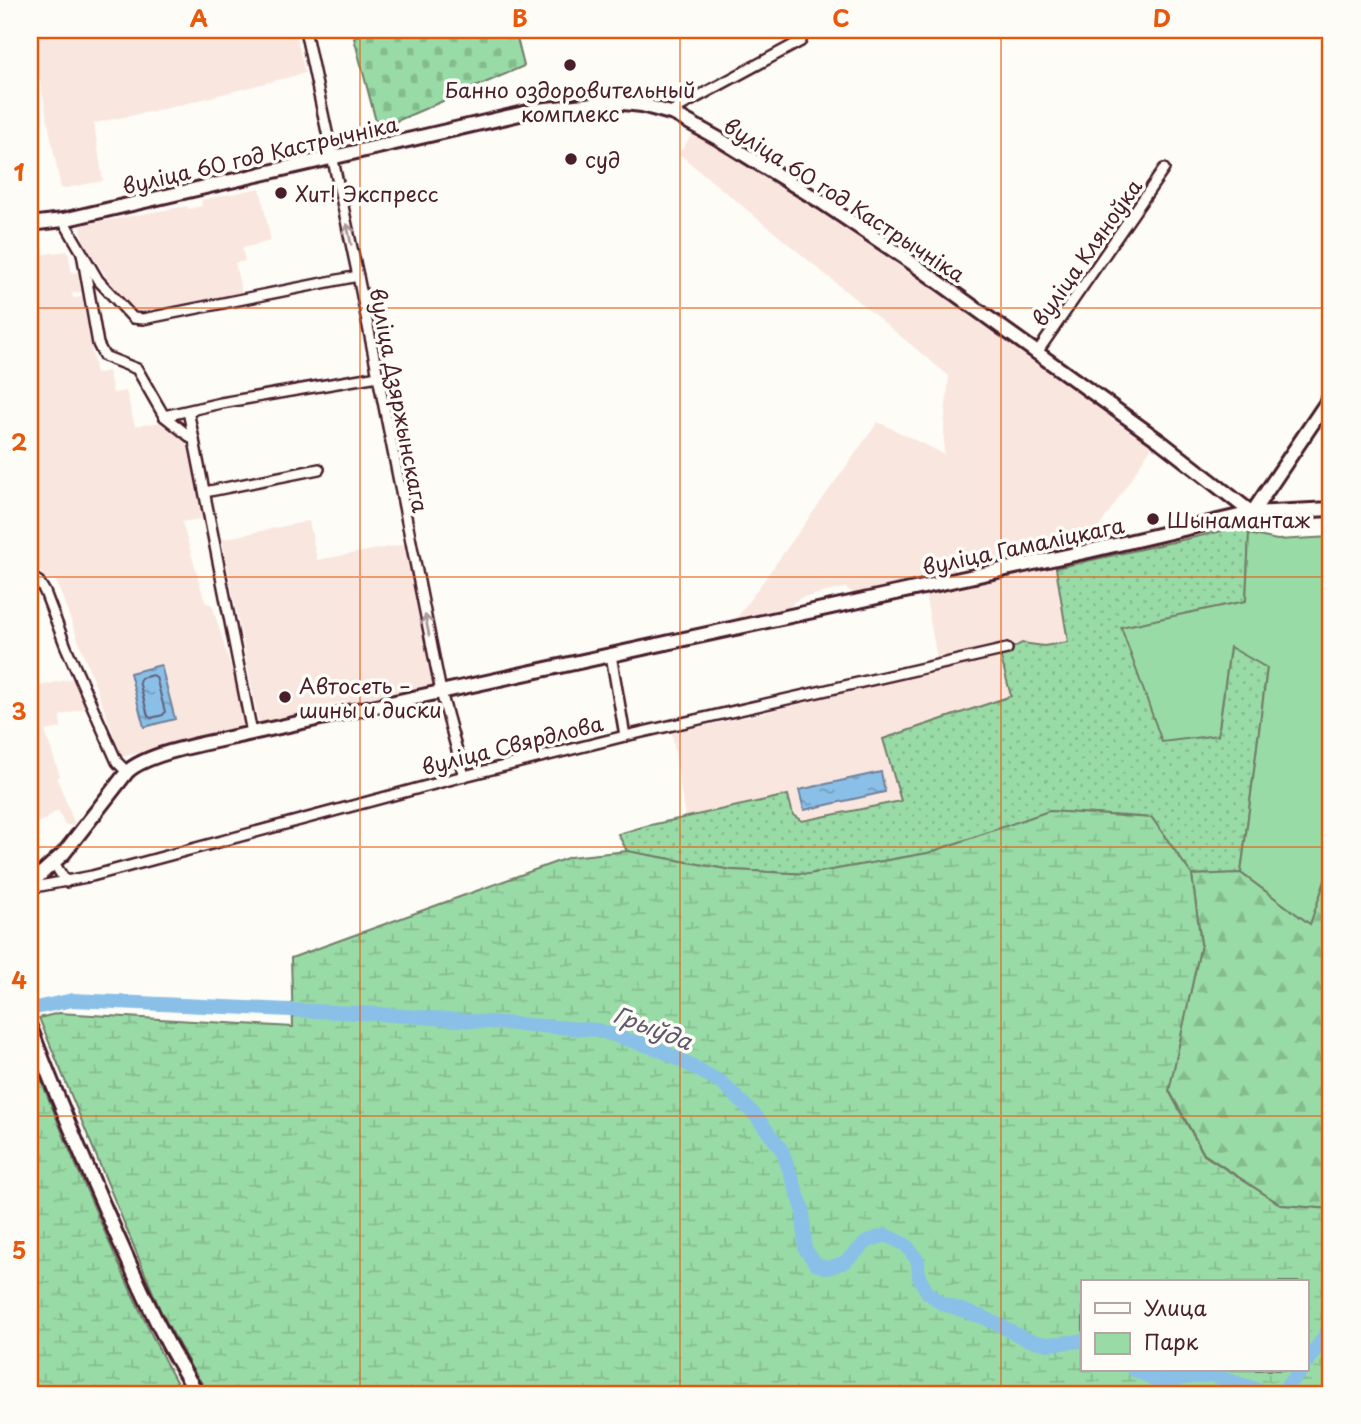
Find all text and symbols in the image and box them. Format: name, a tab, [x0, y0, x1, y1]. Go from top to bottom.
text: A	[190, 0, 208, 35]
text: B	[512, 0, 528, 35]
text: C	[832, 0, 850, 35]
text: D	[1153, 0, 1171, 35]
marker: Банно оздоровительный комплекс	[562, 57, 578, 73]
place label: Банно оздоровительный комплекс	[444, 73, 696, 129]
street label: вуліца 60 год Кастрычніка	[119, 107, 401, 201]
street label: вуліца 60 год Кастрычніка	[718, 109, 972, 289]
place label: суд	[585, 143, 620, 175]
marker: суд	[563, 151, 579, 167]
text: 1	[14, 154, 25, 189]
street label: вуліца Кляноўка	[1023, 172, 1149, 332]
place label: Хит! Экспресс	[295, 177, 439, 209]
marker: Хит! Экспресс	[273, 185, 289, 201]
one-way arrow	[342, 223, 356, 246]
street label: вуліца Дзяржынскага	[363, 285, 438, 516]
text: 2	[11, 424, 27, 459]
place label: Шынамантаж	[1167, 503, 1311, 535]
street label: вуліца Гамаліцкага	[919, 508, 1128, 582]
marker: Шынамантаж	[1145, 511, 1161, 527]
one-way arrow	[420, 614, 434, 637]
place label: Автосеть – шины и диски	[299, 669, 442, 725]
marker: Автосеть – шины и диски	[277, 689, 293, 705]
text: 3	[11, 693, 27, 728]
street label: вуліца Свярдлова	[418, 706, 606, 782]
text: 4	[11, 962, 27, 997]
water label: Грыўда	[608, 996, 698, 1058]
text: 5	[12, 1232, 26, 1267]
legend	[1081, 1280, 1308, 1372]
text: Улица	[1144, 1291, 1207, 1323]
text: Парк	[1144, 1325, 1199, 1357]

